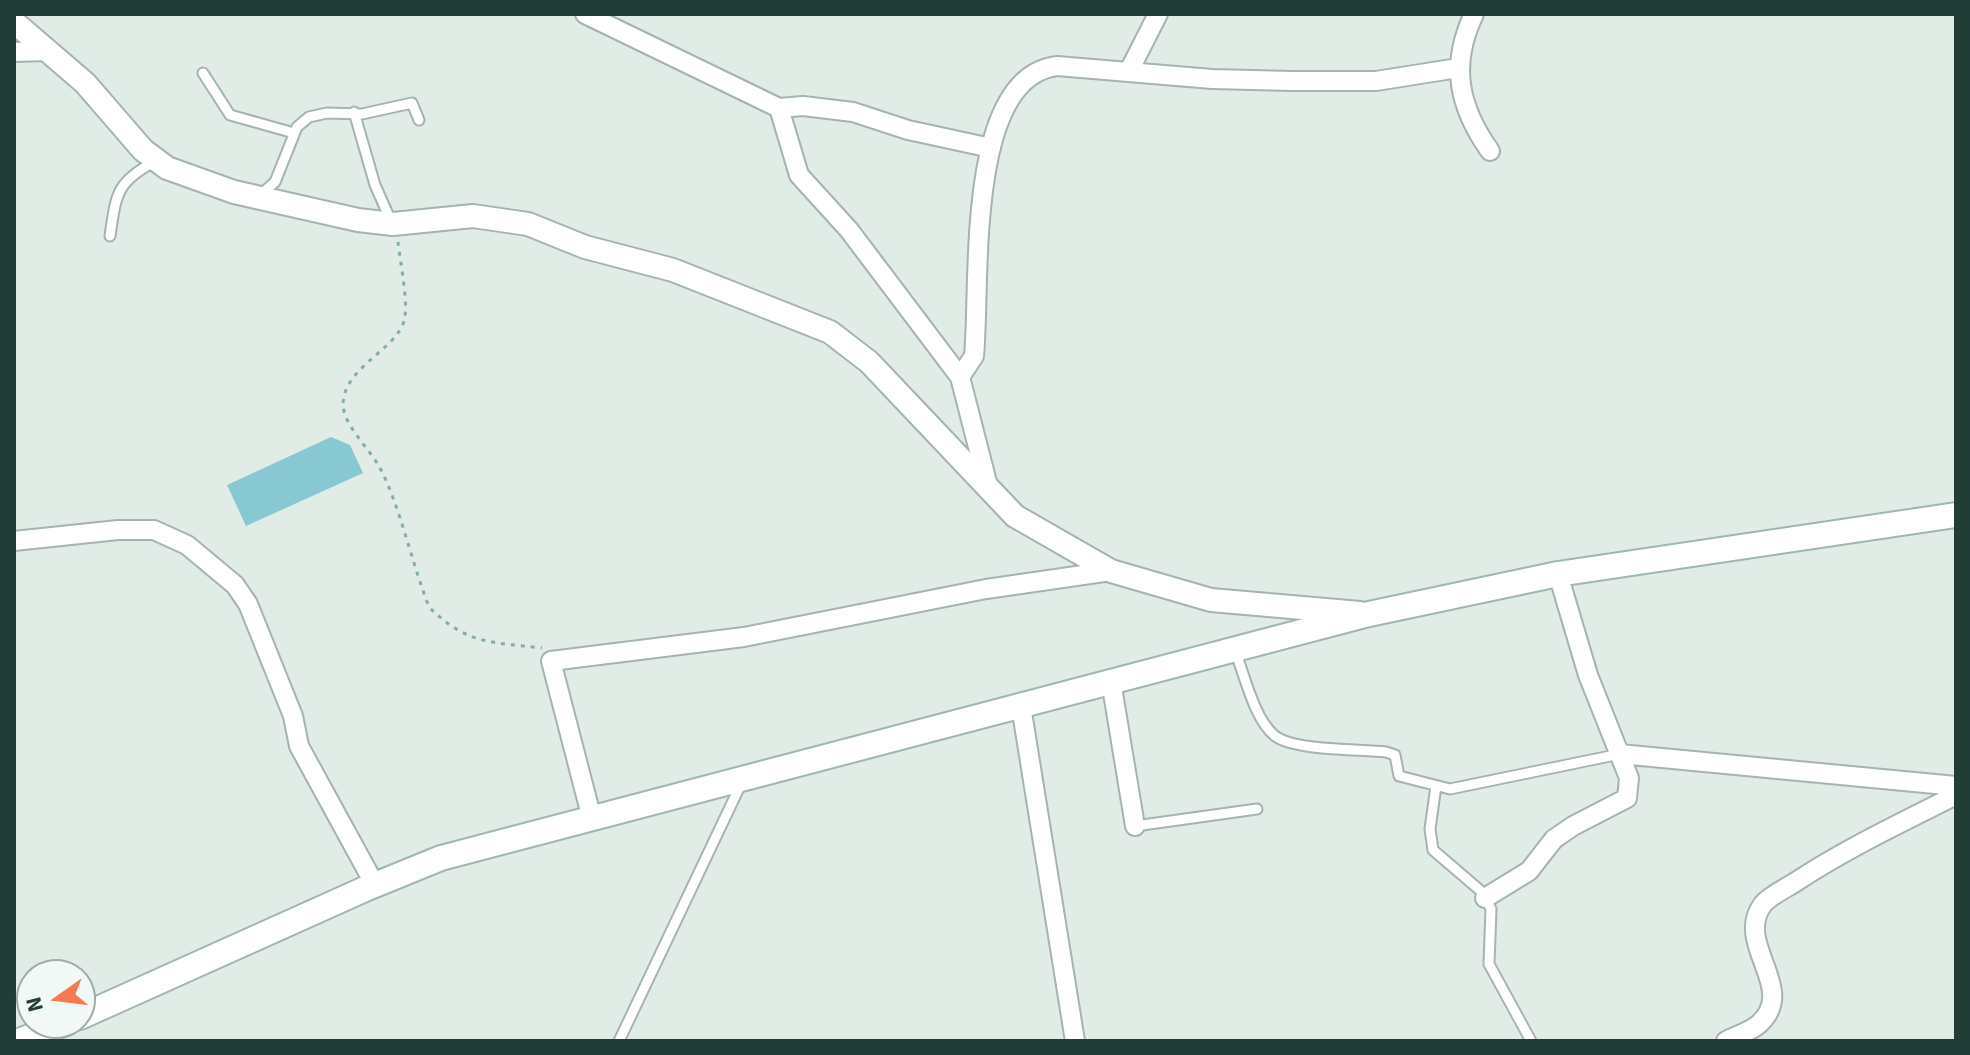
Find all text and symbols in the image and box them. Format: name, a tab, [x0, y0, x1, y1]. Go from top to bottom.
north arrow	[16, 959, 96, 1039]
text: N	[17, 993, 52, 1015]

